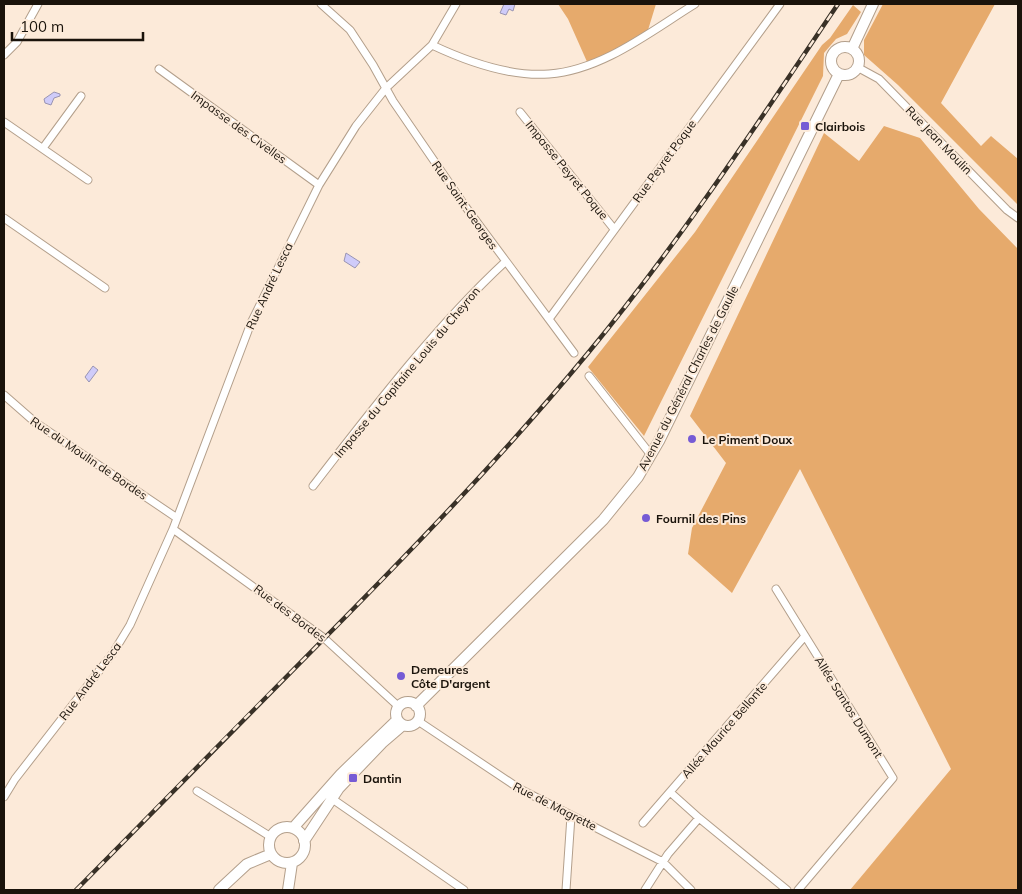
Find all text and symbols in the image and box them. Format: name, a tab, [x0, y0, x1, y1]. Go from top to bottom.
scale bar	[12, 10, 144, 42]
text: 100 m	[20, 17, 64, 36]
street label: Impasse des Civelles	[188, 87, 290, 167]
street label: Rue Jean Moulin	[903, 103, 975, 177]
street label: Impasse Peyret Poque	[522, 117, 612, 223]
street label: Rue Peyret Poque	[629, 117, 699, 205]
place label: Clairbois	[815, 119, 865, 134]
marker: Clairbois	[799, 120, 811, 132]
street label: Rue Saint-Georges	[429, 158, 501, 252]
street label: Rue André Lesca	[242, 240, 296, 332]
street label: Impasse du Capitaine Louis du Cheyron	[331, 283, 483, 461]
street label: Avenue du Général Charles de Gaulle	[635, 283, 741, 473]
street label: Rue du Moulin de Bordes	[28, 413, 150, 503]
place label: Le Piment Doux	[702, 432, 792, 447]
marker: Le Piment Doux	[686, 433, 698, 445]
place label: Fournil des Pins	[656, 511, 746, 526]
marker: Fournil des Pins	[640, 512, 652, 524]
street label: Rue des Bordes	[251, 581, 329, 645]
street label: Rue André Lesca	[56, 639, 124, 723]
street label: Allée Santos Dumont	[812, 653, 886, 761]
place label: Demeures Côte D'argent	[411, 662, 491, 691]
marker: Demeures Côte D'argent	[395, 670, 407, 682]
street label: Allée Maurice Bellonte	[678, 679, 770, 781]
place label: Dantin	[363, 771, 402, 786]
marker: Dantin	[347, 772, 359, 784]
street label: Rue de Magrette	[511, 778, 599, 834]

